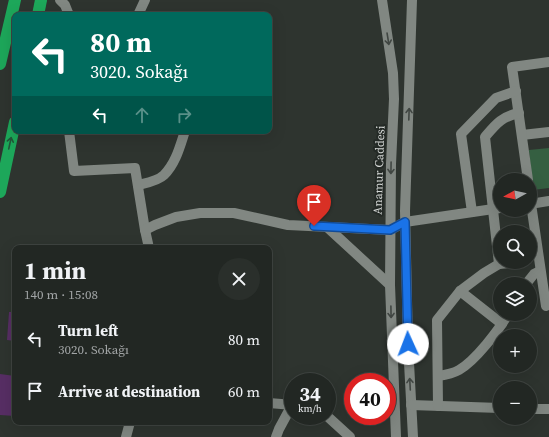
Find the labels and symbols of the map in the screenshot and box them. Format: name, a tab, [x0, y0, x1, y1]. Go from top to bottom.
one-way arrow	[384, 32, 392, 45]
one-way arrow	[405, 108, 412, 121]
street label: Anamur Caddesi	[369, 125, 389, 215]
one-way arrow	[7, 137, 15, 150]
one-way arrow	[387, 161, 395, 174]
north arrow	[493, 173, 537, 217]
pin	[297, 185, 331, 226]
one-way arrow	[387, 305, 395, 318]
position arrow	[387, 323, 429, 365]
speed limit sign: 40	[344, 373, 396, 425]
one-way arrow	[407, 378, 414, 391]

